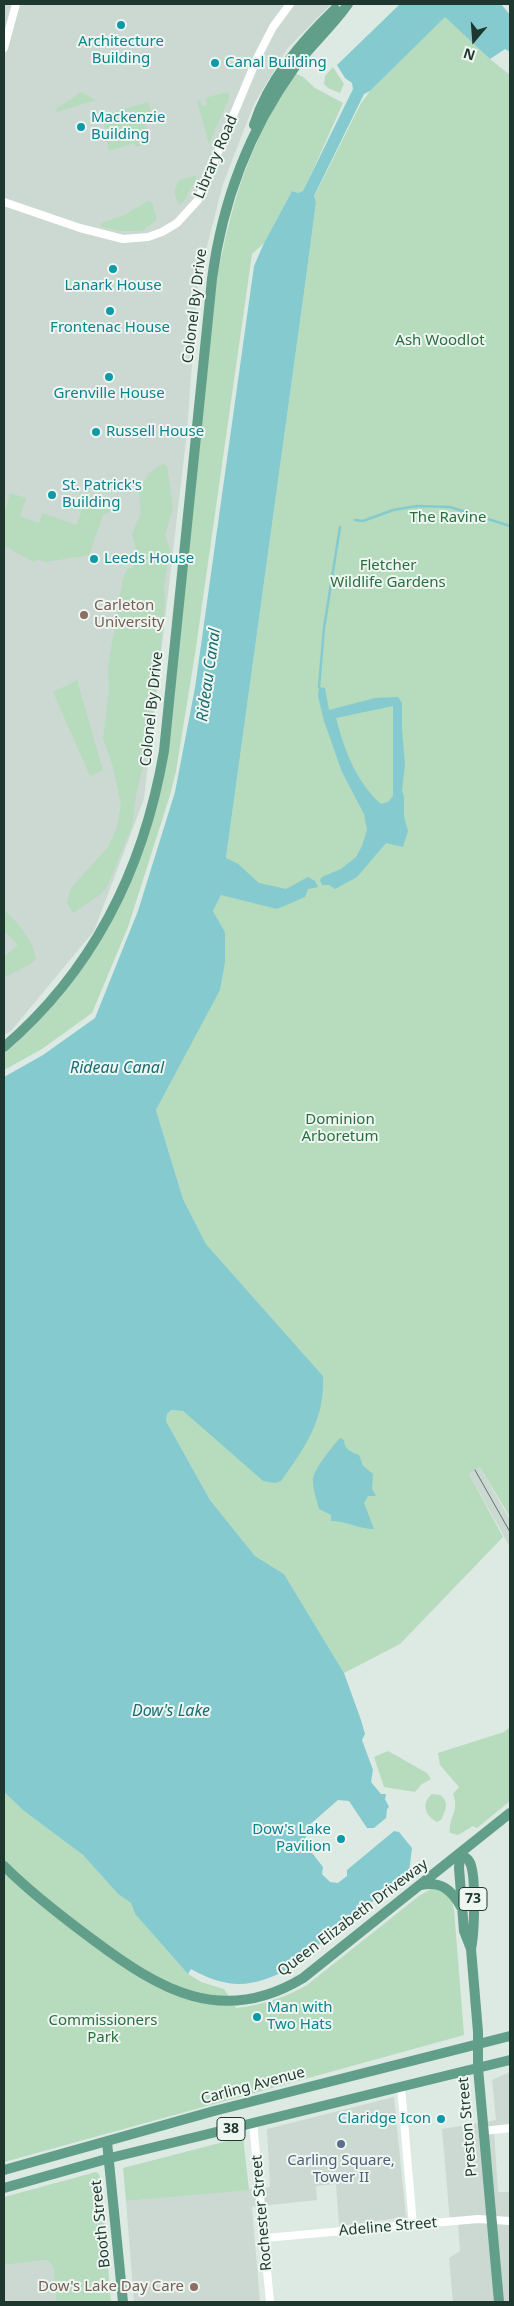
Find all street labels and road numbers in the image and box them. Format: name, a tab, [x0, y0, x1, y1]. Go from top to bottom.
street label: Library Road	[190, 112, 242, 202]
street label: Colonel By Drive	[179, 248, 211, 364]
street label: Colonel By Drive	[137, 651, 167, 767]
street label: Queen Elizabeth Driveway	[274, 1856, 432, 1980]
road number: 73	[459, 1888, 487, 1910]
street label: Carling Avenue	[199, 2063, 307, 2109]
street label: Preston Street	[455, 2076, 481, 2178]
road number: 38	[217, 2118, 245, 2140]
street label: Rochester Street	[248, 2154, 276, 2272]
street label: Booth Street	[87, 2179, 115, 2269]
street label: Adeline Street	[338, 2214, 438, 2240]

